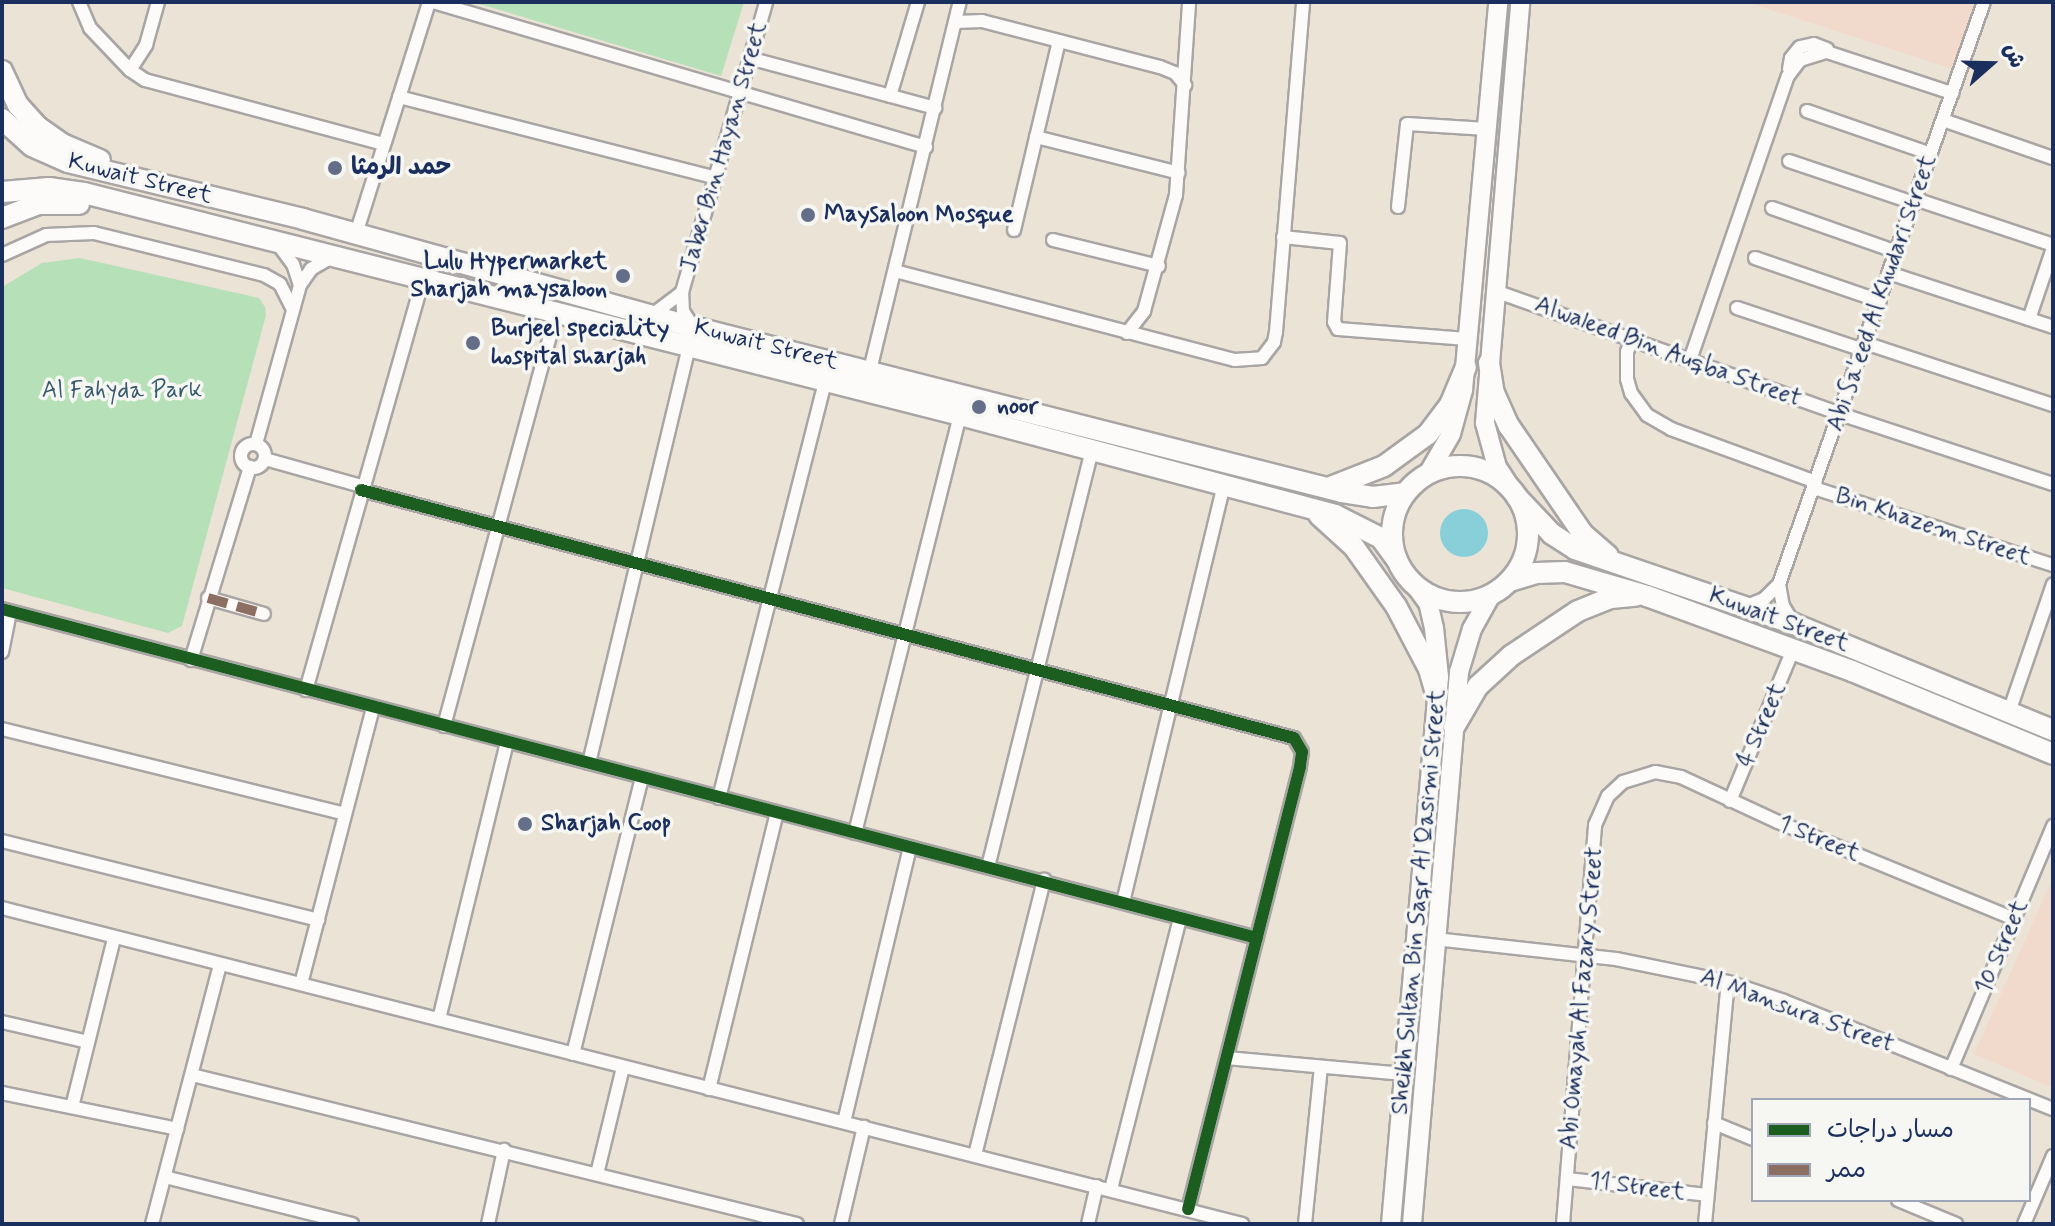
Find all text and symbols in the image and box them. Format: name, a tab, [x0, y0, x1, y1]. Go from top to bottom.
street label: Jaber Bin Hayan Street	[675, 22, 773, 272]
north arrow	[1951, 24, 2031, 104]
text: ش	[1996, 40, 2031, 72]
street label: Kuwait Street	[65, 147, 215, 211]
street label: Abi Sa'eed Al Khudari Street	[1821, 150, 1943, 436]
place label: حمد الرمثا	[351, 154, 451, 182]
marker: حمد الرمثا	[326, 159, 344, 177]
place label: Maysaloon Mosque	[824, 201, 1011, 229]
marker: Maysaloon Mosque	[799, 206, 817, 224]
place label: Lulu Hypermarket Sharjah maysaloon	[417, 248, 607, 304]
marker: Lulu Hypermarket Sharjah maysaloon	[614, 267, 632, 285]
street label: Alwaleed Bin Auqba Street	[1534, 291, 1802, 413]
street label: Kuwait Street	[691, 313, 841, 377]
place label: Burjeel speciality hospital sharjah	[491, 315, 670, 371]
marker: Burjeel speciality hospital sharjah	[462, 332, 484, 354]
park label: Al Fahyda Park	[46, 377, 198, 405]
place label: noor	[997, 393, 1038, 421]
marker: noor	[968, 396, 990, 418]
street label: Bin Khazem Street	[1834, 482, 2032, 572]
street label: Kuwait Street	[1705, 581, 1853, 659]
street label: 4 Street	[1731, 678, 1793, 772]
street label: Sheikh Sultan Bin Saqr Al Qasimi Street	[1386, 690, 1452, 1114]
place label: Sharjah Coop	[541, 810, 674, 838]
street label: 1 Street	[1774, 810, 1864, 868]
marker: Sharjah Coop	[516, 815, 534, 833]
street label: Abi Omayah Al Fazary Street	[1554, 845, 1610, 1151]
street label: 10 Street	[1969, 896, 2035, 998]
street label: Al Mansura Street	[1702, 965, 1892, 1057]
legend	[1751, 1098, 2031, 1202]
text: مسار دراجات	[1827, 1115, 1954, 1146]
text: ممر	[1827, 1155, 1866, 1186]
street label: 11 Street	[1587, 1167, 1687, 1207]

